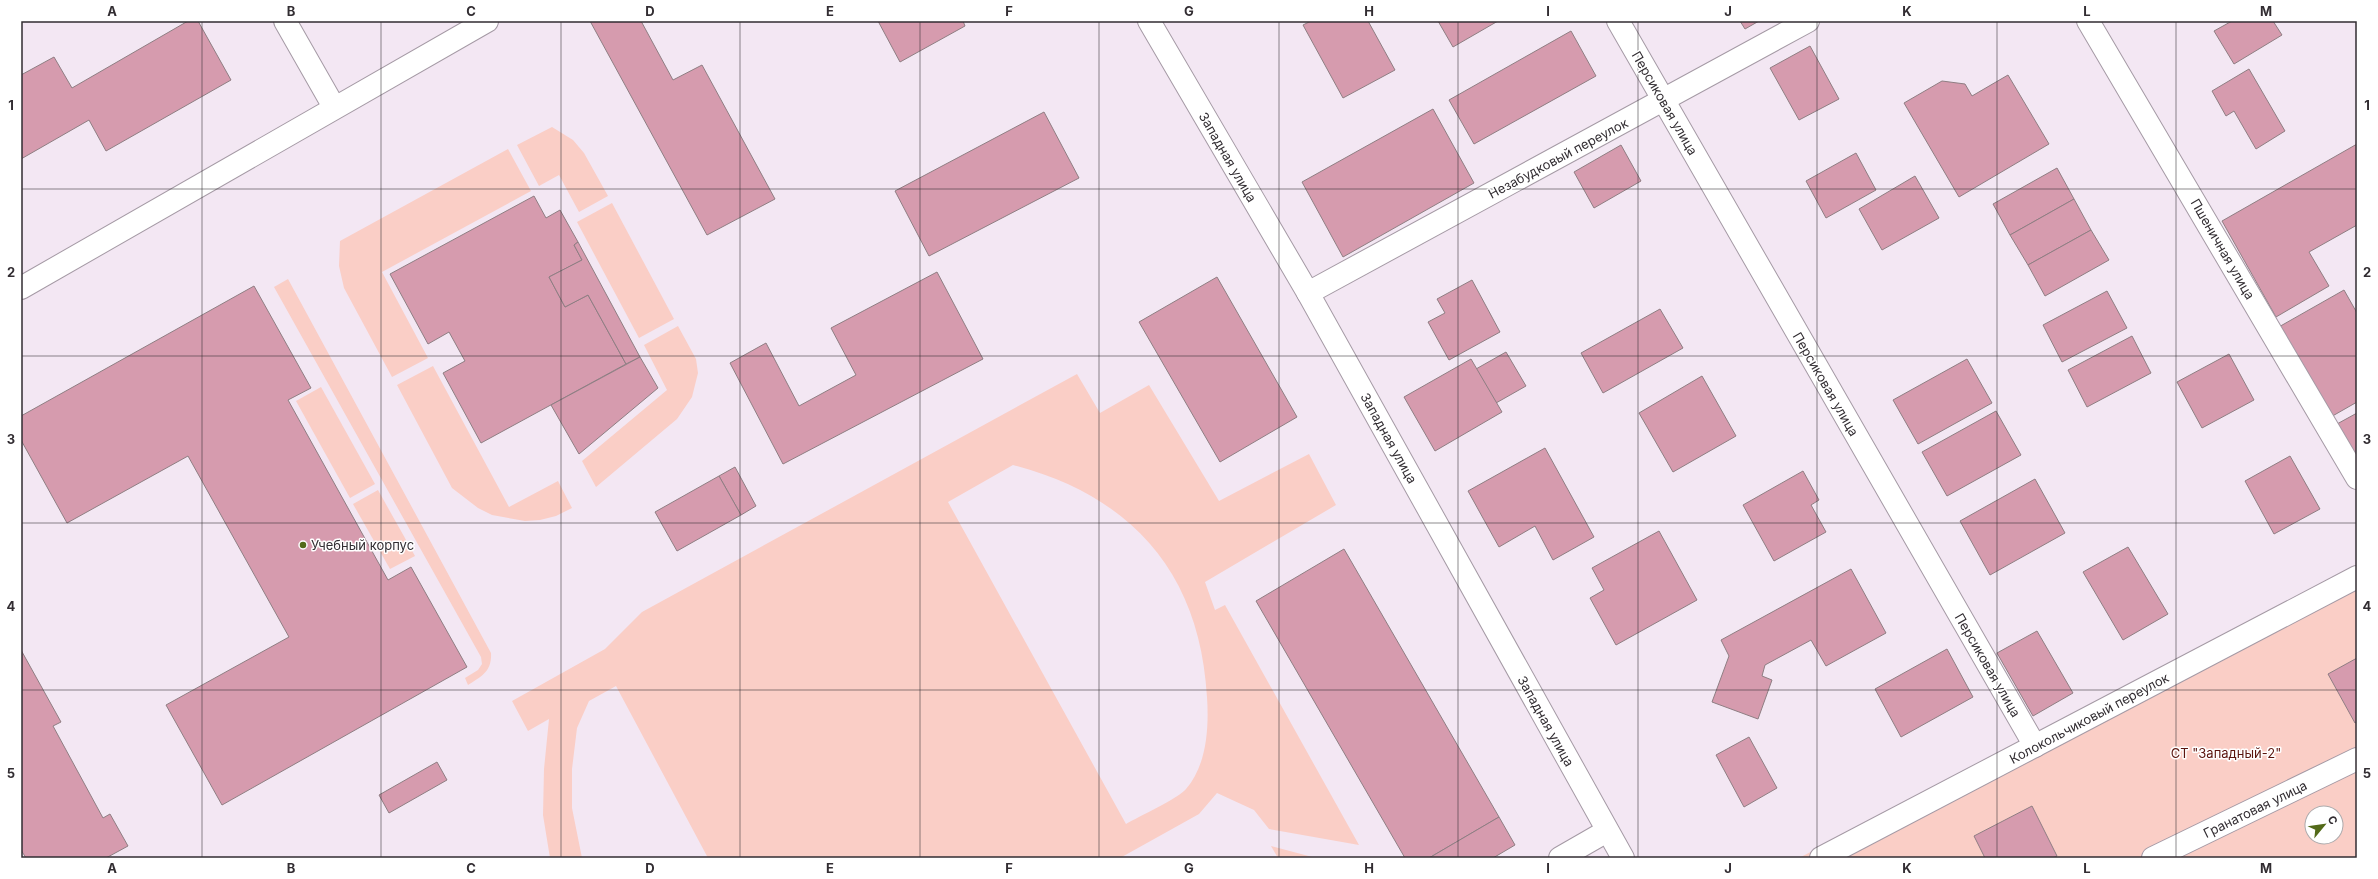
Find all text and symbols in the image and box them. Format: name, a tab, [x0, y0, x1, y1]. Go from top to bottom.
text: A	[107, 3, 117, 19]
text: B	[287, 3, 296, 19]
text: C	[466, 3, 476, 19]
text: D	[645, 3, 655, 19]
text: E	[826, 3, 834, 19]
text: F	[1005, 3, 1013, 19]
text: G	[1184, 3, 1194, 19]
text: H	[1364, 3, 1374, 19]
text: I	[1546, 3, 1550, 19]
text: J	[1724, 3, 1732, 19]
text: K	[1902, 3, 1912, 19]
text: L	[2083, 3, 2091, 19]
text: M	[2260, 3, 2272, 19]
street label: Персиковая улица	[1629, 48, 1701, 158]
text: 1	[8, 97, 14, 113]
text: 1	[2364, 97, 2370, 113]
street label: Западная улица	[1196, 109, 1260, 205]
street label: Незабудковый переулок	[1485, 114, 1631, 202]
street label: Пшеничная улица	[2188, 196, 2258, 302]
text: 2	[7, 264, 15, 280]
text: 2	[2363, 264, 2371, 280]
street label: Персиковая улица	[1790, 329, 1862, 439]
street label: Западная улица	[1357, 390, 1421, 486]
text: 3	[7, 431, 15, 447]
text: 3	[2363, 431, 2371, 447]
place label: Учебный корпус	[311, 537, 414, 553]
marker: Учебный корпус	[298, 540, 308, 550]
text: 4	[7, 598, 16, 614]
text: 4	[2363, 598, 2372, 614]
street label: Персиковая улица	[1952, 610, 2024, 720]
street label: Колокольчиковый переулок	[2007, 669, 2171, 767]
street label: Западная улица	[1514, 673, 1578, 769]
park label: СТ "Западный-2"	[2171, 745, 2281, 761]
text: 5	[7, 765, 15, 781]
text: 5	[2363, 765, 2371, 781]
street label: Гранатовая улица	[2201, 777, 2309, 841]
north arrow	[2304, 805, 2344, 845]
text: С	[2325, 813, 2341, 827]
text: A	[107, 860, 117, 876]
text: B	[287, 860, 296, 876]
text: C	[466, 860, 476, 876]
text: D	[645, 860, 655, 876]
text: E	[826, 860, 834, 876]
text: F	[1005, 860, 1013, 876]
text: G	[1184, 860, 1194, 876]
text: H	[1364, 860, 1374, 876]
text: I	[1546, 860, 1550, 876]
text: J	[1724, 860, 1732, 876]
text: K	[1902, 860, 1912, 876]
text: L	[2083, 860, 2091, 876]
text: M	[2260, 860, 2272, 876]

